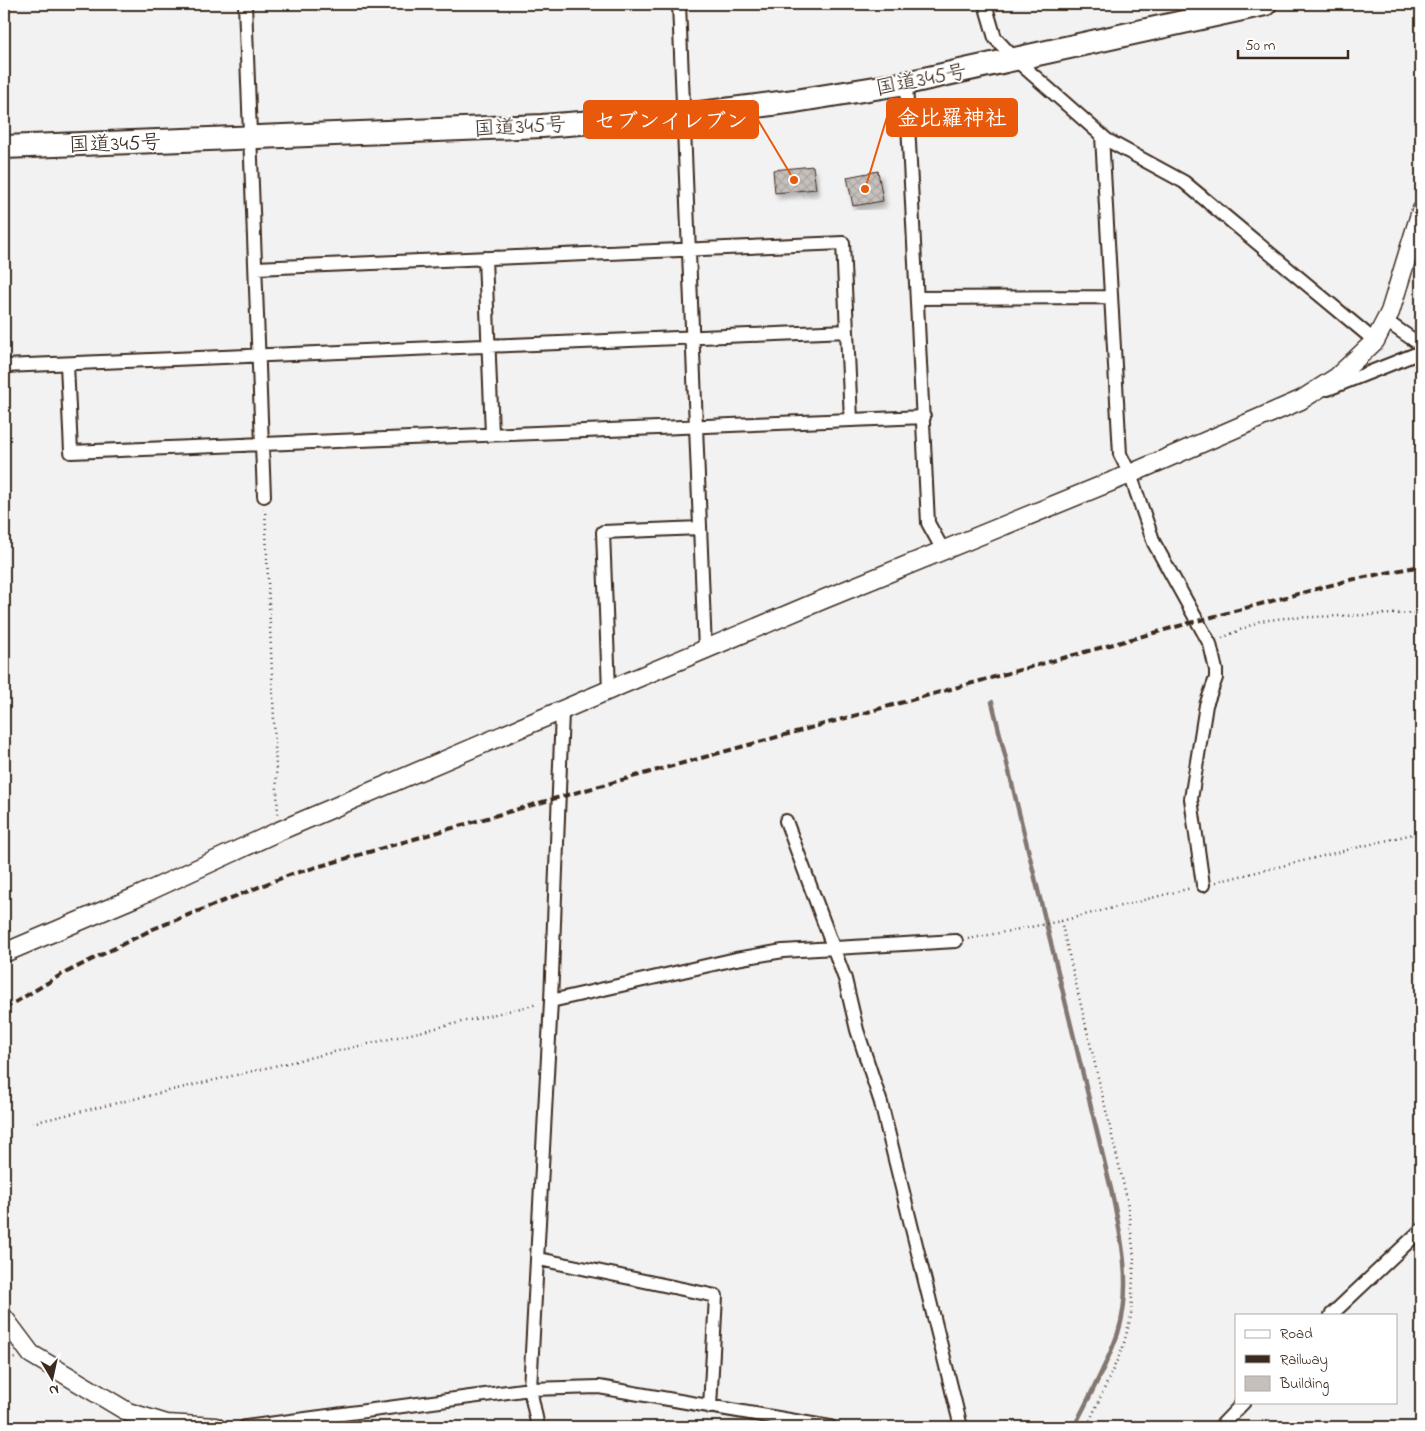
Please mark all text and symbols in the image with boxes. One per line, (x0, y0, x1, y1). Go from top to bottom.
scale bar (1238, 28, 1348, 60)
text: 50 m (1245, 35, 1276, 57)
street label: 国道345号 (873, 57, 970, 104)
callout: 金比羅神社 (887, 99, 1017, 136)
callout: セブンイレブン (584, 101, 758, 138)
text: 金比羅神社 (897, 104, 1007, 136)
text: セブンイレブン (594, 107, 748, 139)
street label: 国道345号 (473, 111, 567, 145)
street label: 国道345号 (68, 128, 162, 162)
legend (1235, 1314, 1398, 1404)
text: Road (1280, 1323, 1313, 1345)
text: Railway (1280, 1349, 1328, 1372)
north arrow (28, 1354, 78, 1404)
text: Building (1279, 1373, 1329, 1396)
text: N (47, 1378, 60, 1400)

